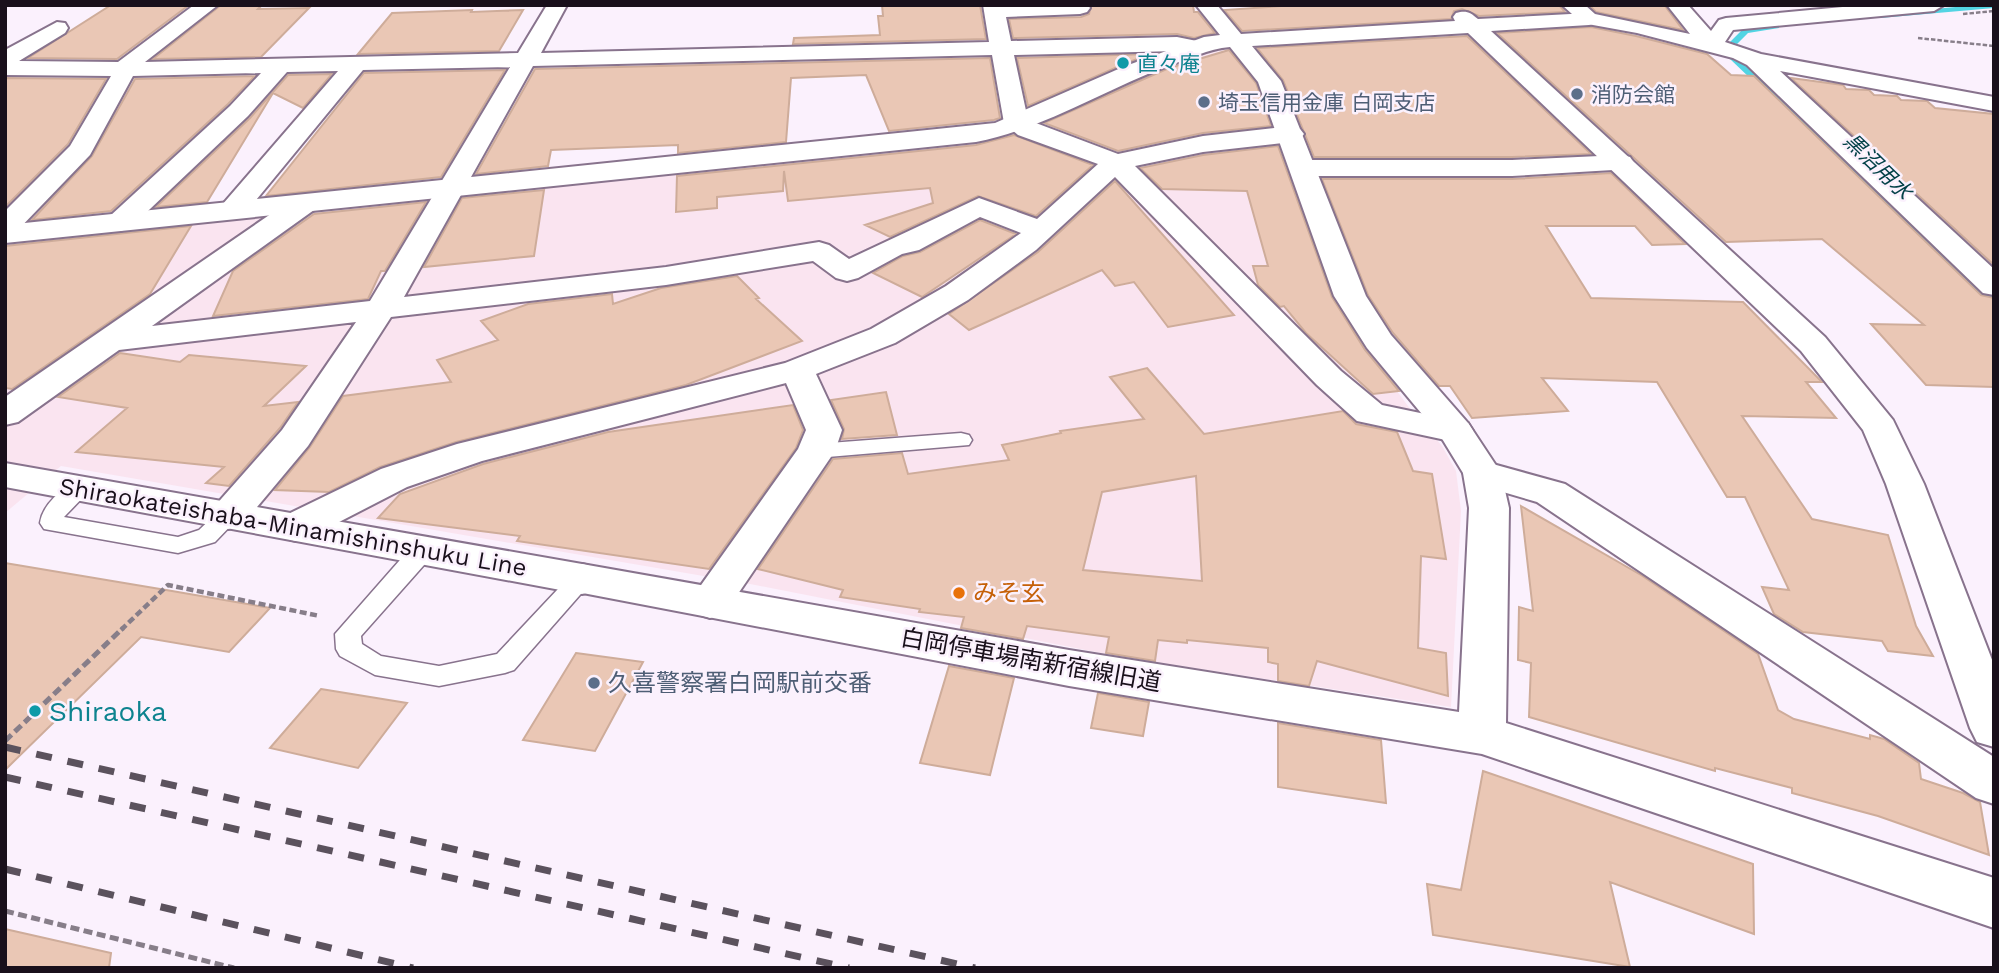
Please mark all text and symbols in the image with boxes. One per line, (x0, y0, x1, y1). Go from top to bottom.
place label: 直々庵 (1137, 51, 1200, 76)
marker: 直々庵 (1115, 55, 1131, 71)
place label: 消防会館 (1591, 82, 1675, 107)
marker: 消防会館 (1569, 86, 1585, 102)
place label: 埼玉信用金庫 白岡支店 (1218, 90, 1435, 115)
marker: 埼玉信用金庫 白岡支店 (1196, 94, 1212, 110)
water label: 黒沼用水 (1839, 128, 1918, 206)
street label: Shiraokateishaba-Minamishinshuku Line (57, 472, 529, 582)
place label: みそ玄 (973, 579, 1045, 607)
marker: みそ玄 (951, 585, 967, 601)
street label: 白岡停車場南新宿線旧道 (899, 623, 1163, 697)
place label: 久喜警察署白岡駅前交番 (608, 669, 872, 697)
marker: 久喜警察署白岡駅前交番 (586, 675, 602, 691)
place label: Shiraoka (49, 695, 167, 728)
marker: Shiraoka (27, 703, 43, 719)

